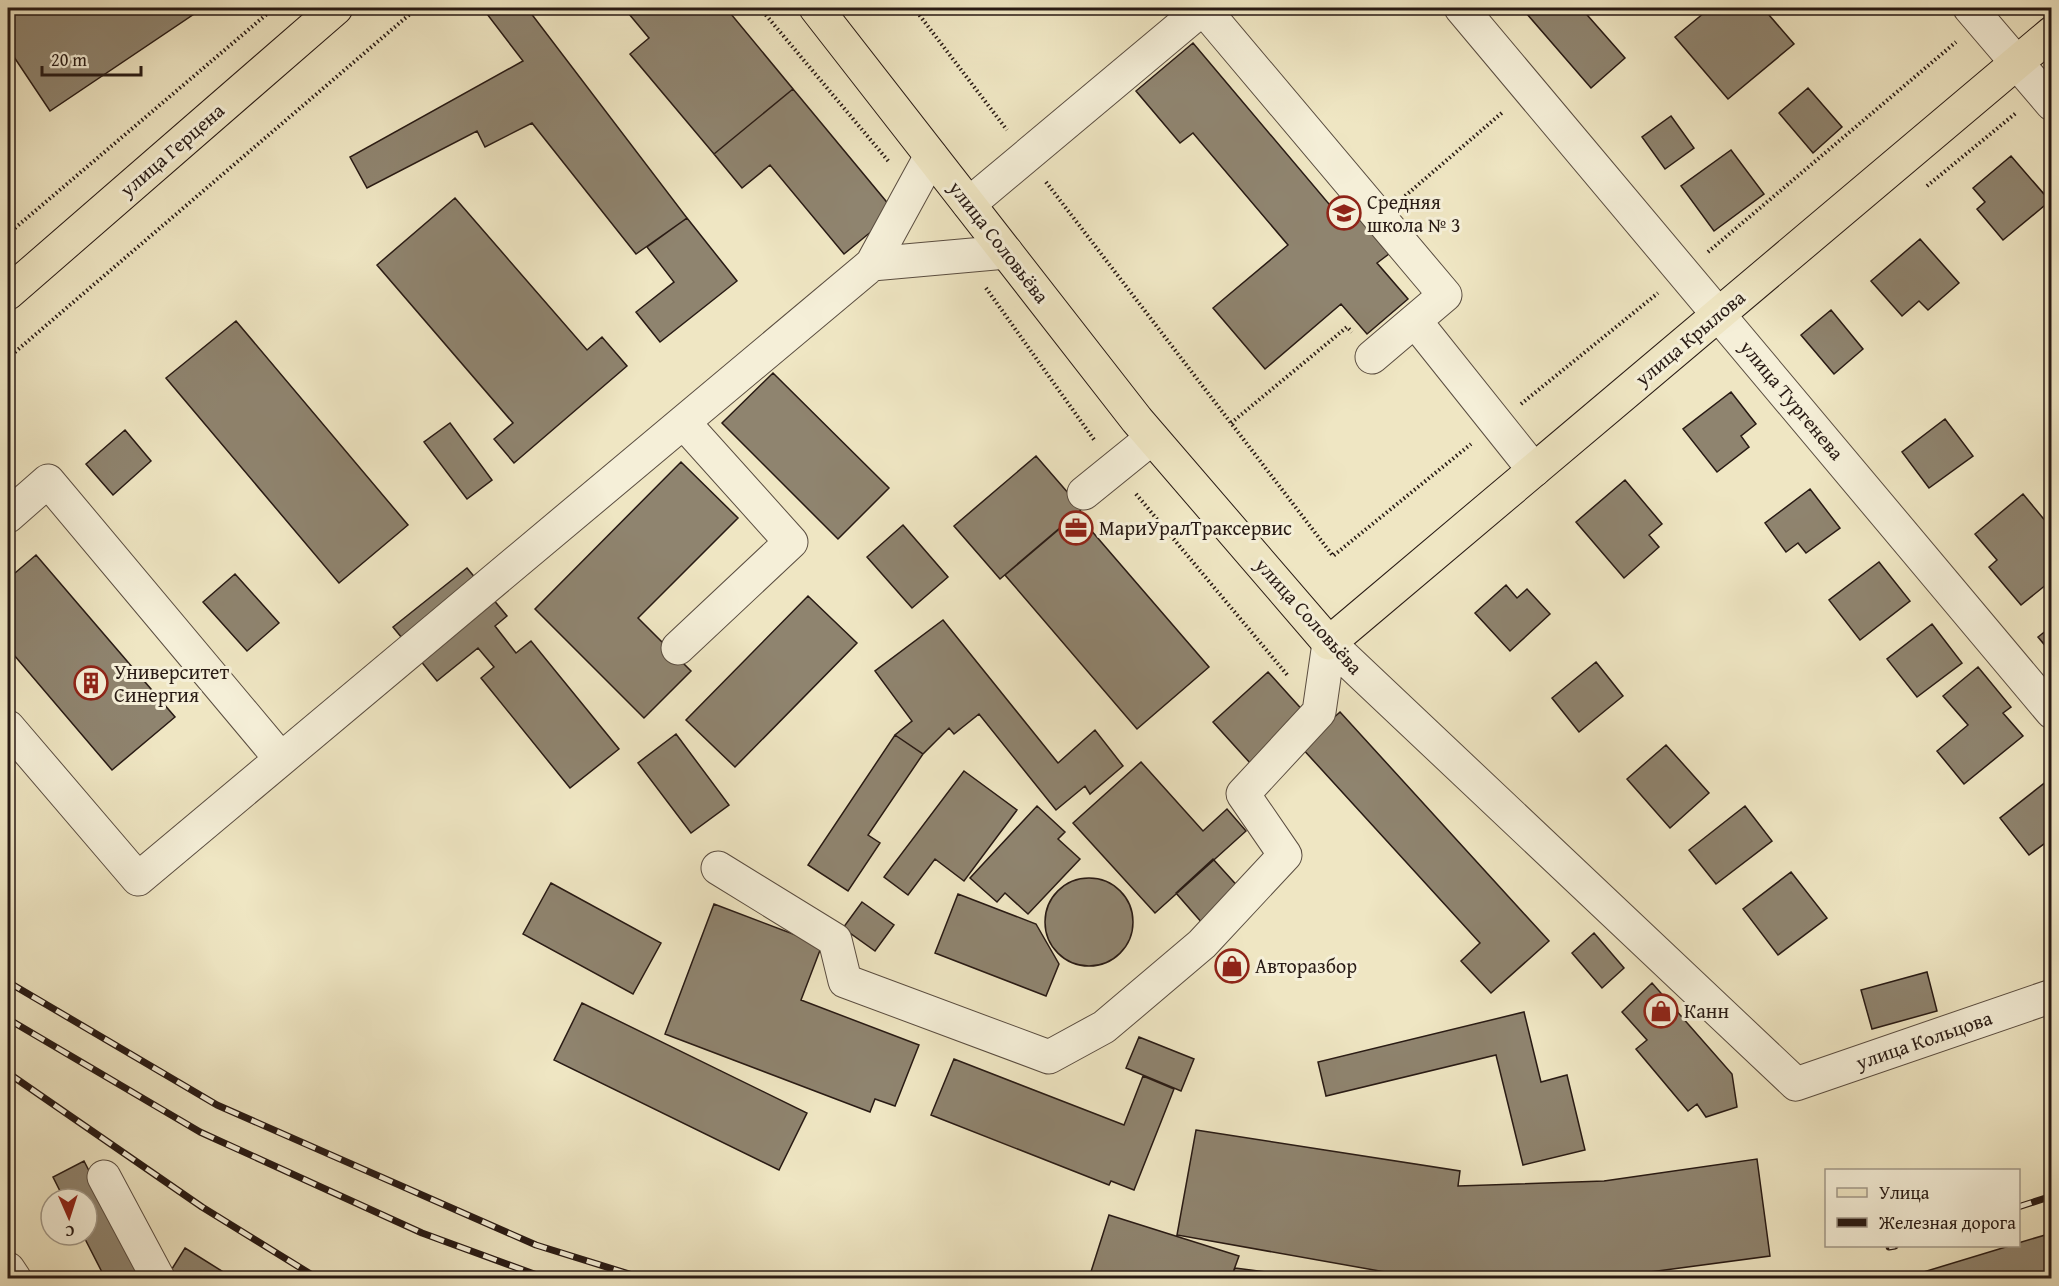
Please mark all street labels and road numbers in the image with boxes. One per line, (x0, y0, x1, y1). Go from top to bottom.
street label: улица Герцена (112, 96, 231, 204)
street label: улица Соловьёва (942, 173, 1057, 310)
street label: улица Крылова (1628, 283, 1751, 393)
street label: улица Тургенева (1733, 333, 1852, 466)
street label: улица Соловьёва (1248, 550, 1370, 681)
street label: улица Кольцова (1851, 1003, 1996, 1077)

